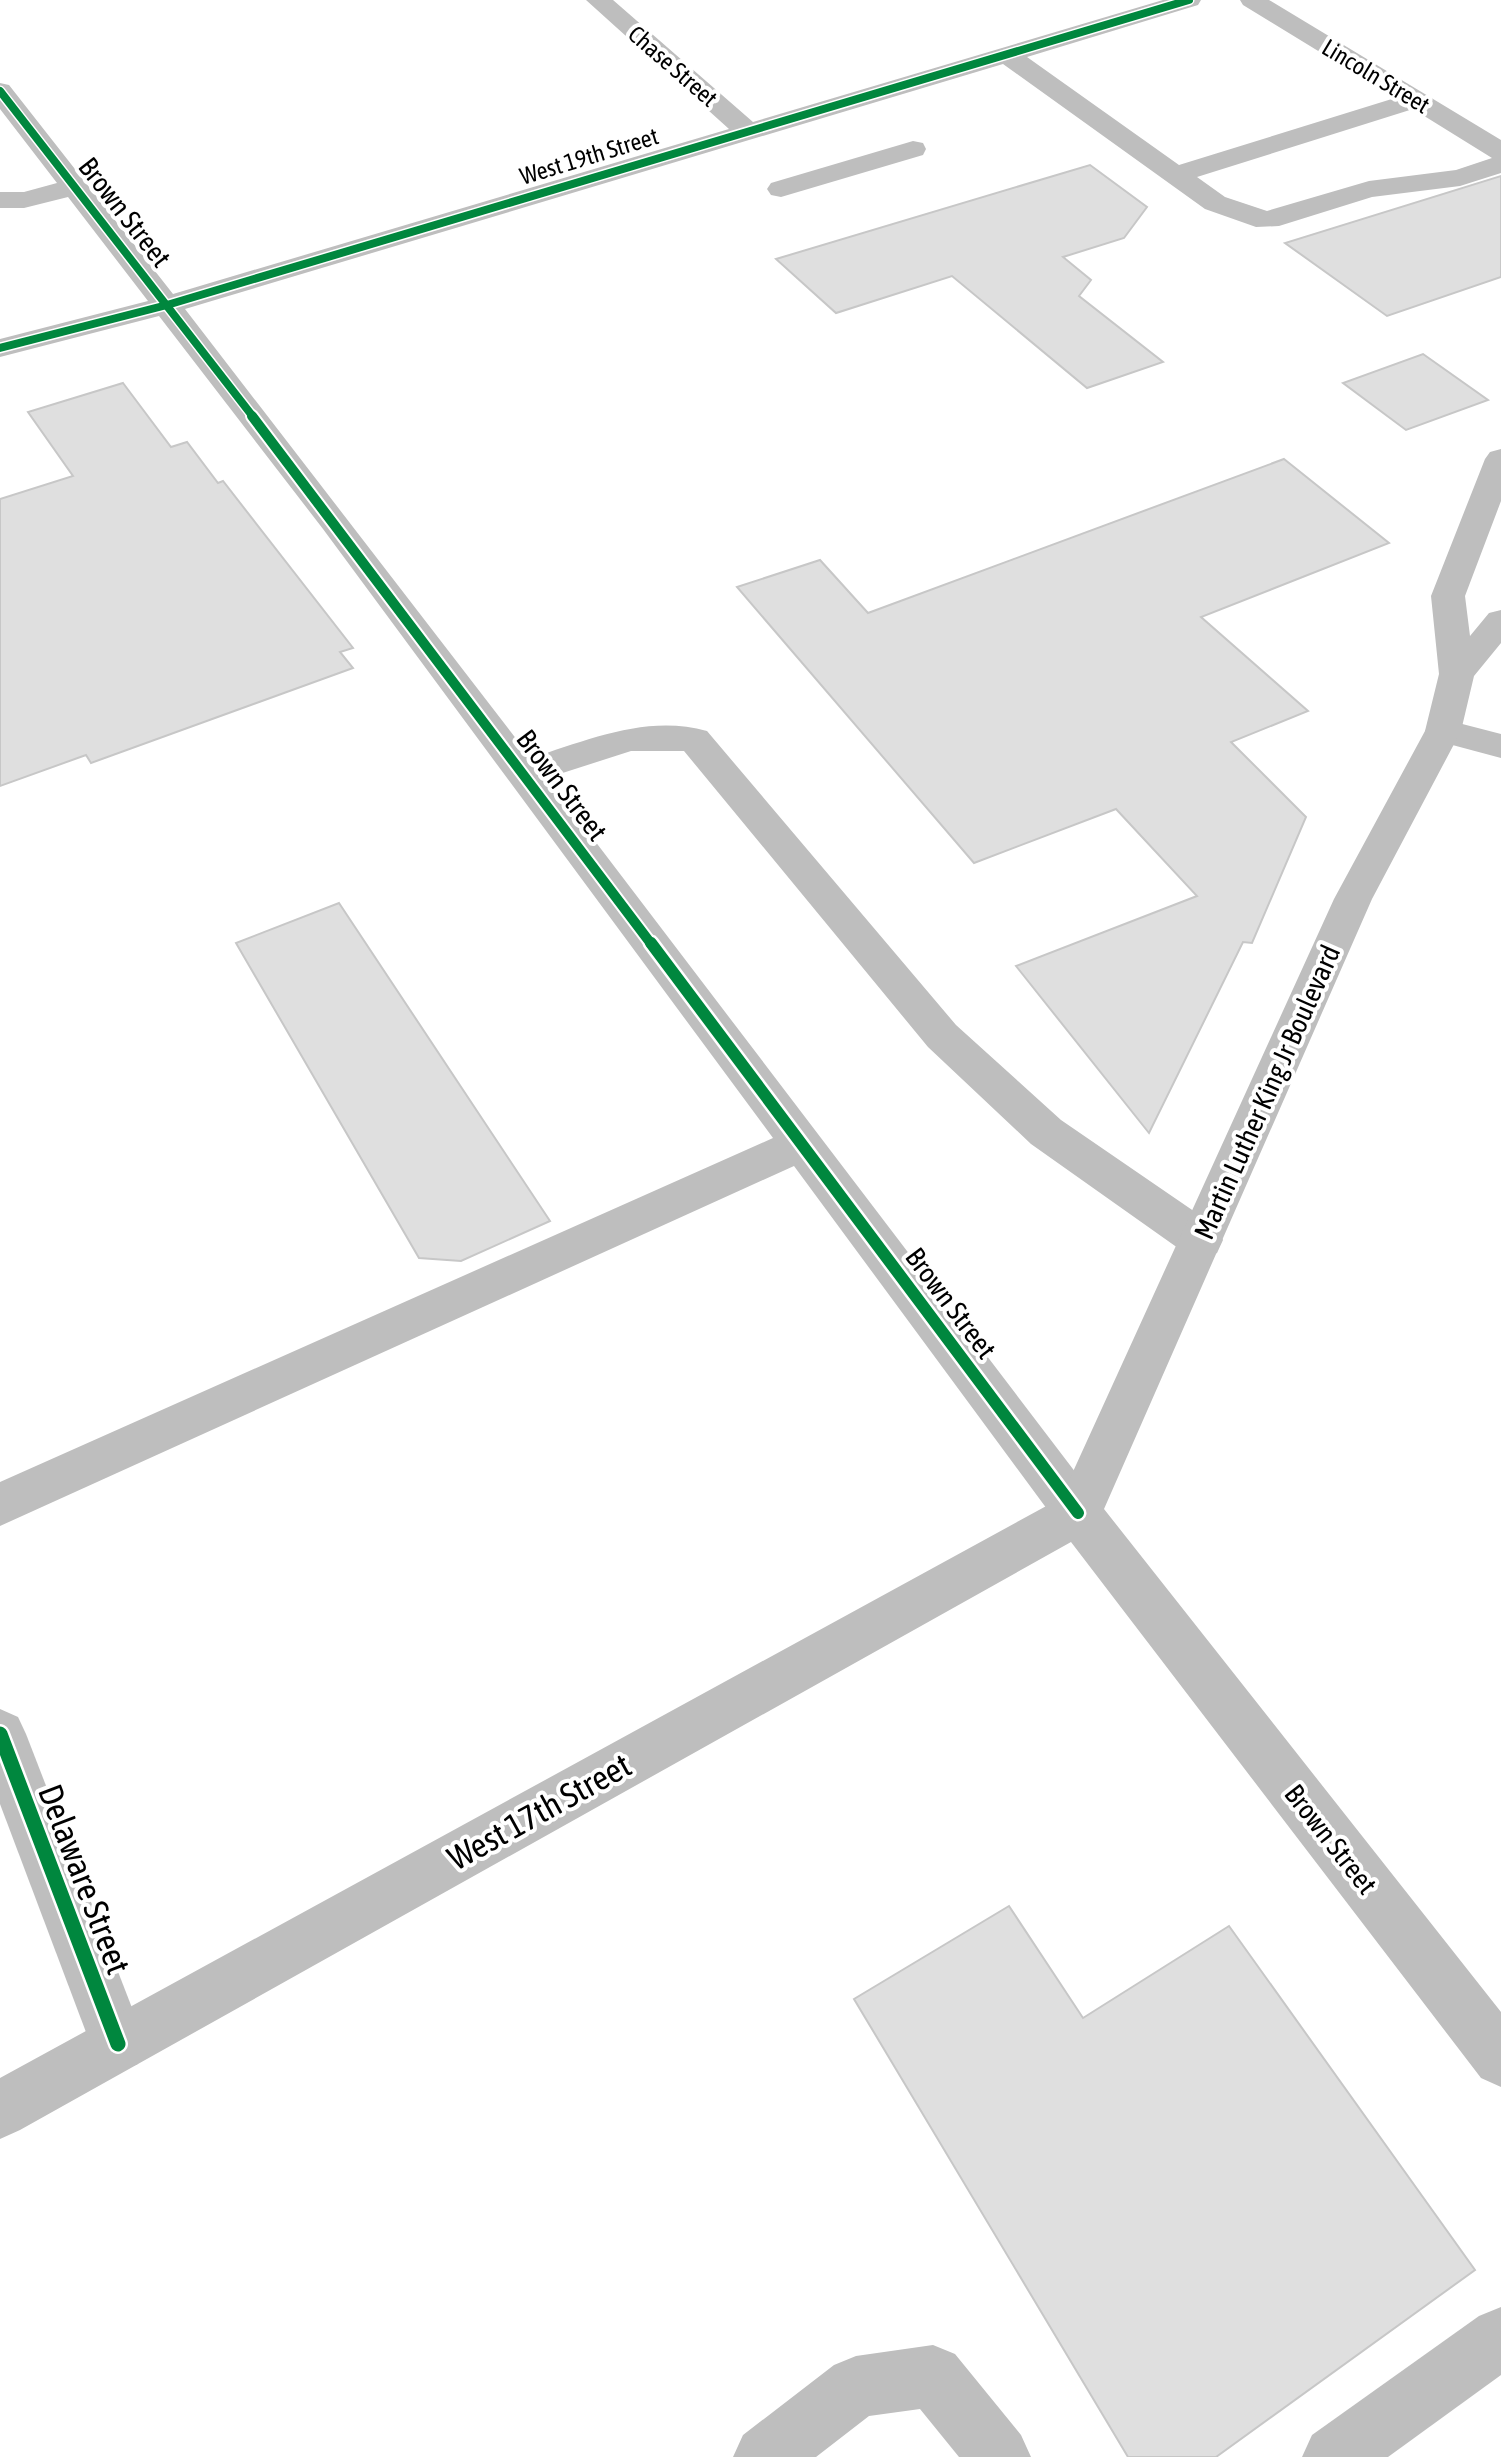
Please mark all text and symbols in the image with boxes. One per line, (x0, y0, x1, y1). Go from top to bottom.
street label: Chase Street (623, 20, 723, 112)
street label: Lincoln Street (1317, 33, 1435, 119)
street label: West 19th Street (517, 122, 662, 190)
street label: Brown Street (72, 151, 178, 273)
street label: Brown Street (510, 723, 614, 847)
street label: Martin Luther King Jr Boulevard (1188, 940, 1346, 1244)
street label: Brown Street (899, 1241, 1003, 1365)
street label: West 17th Street (441, 1745, 637, 1877)
street label: Brown Street (1278, 1778, 1384, 1900)
street label: Delaware Street (31, 1779, 139, 1979)

